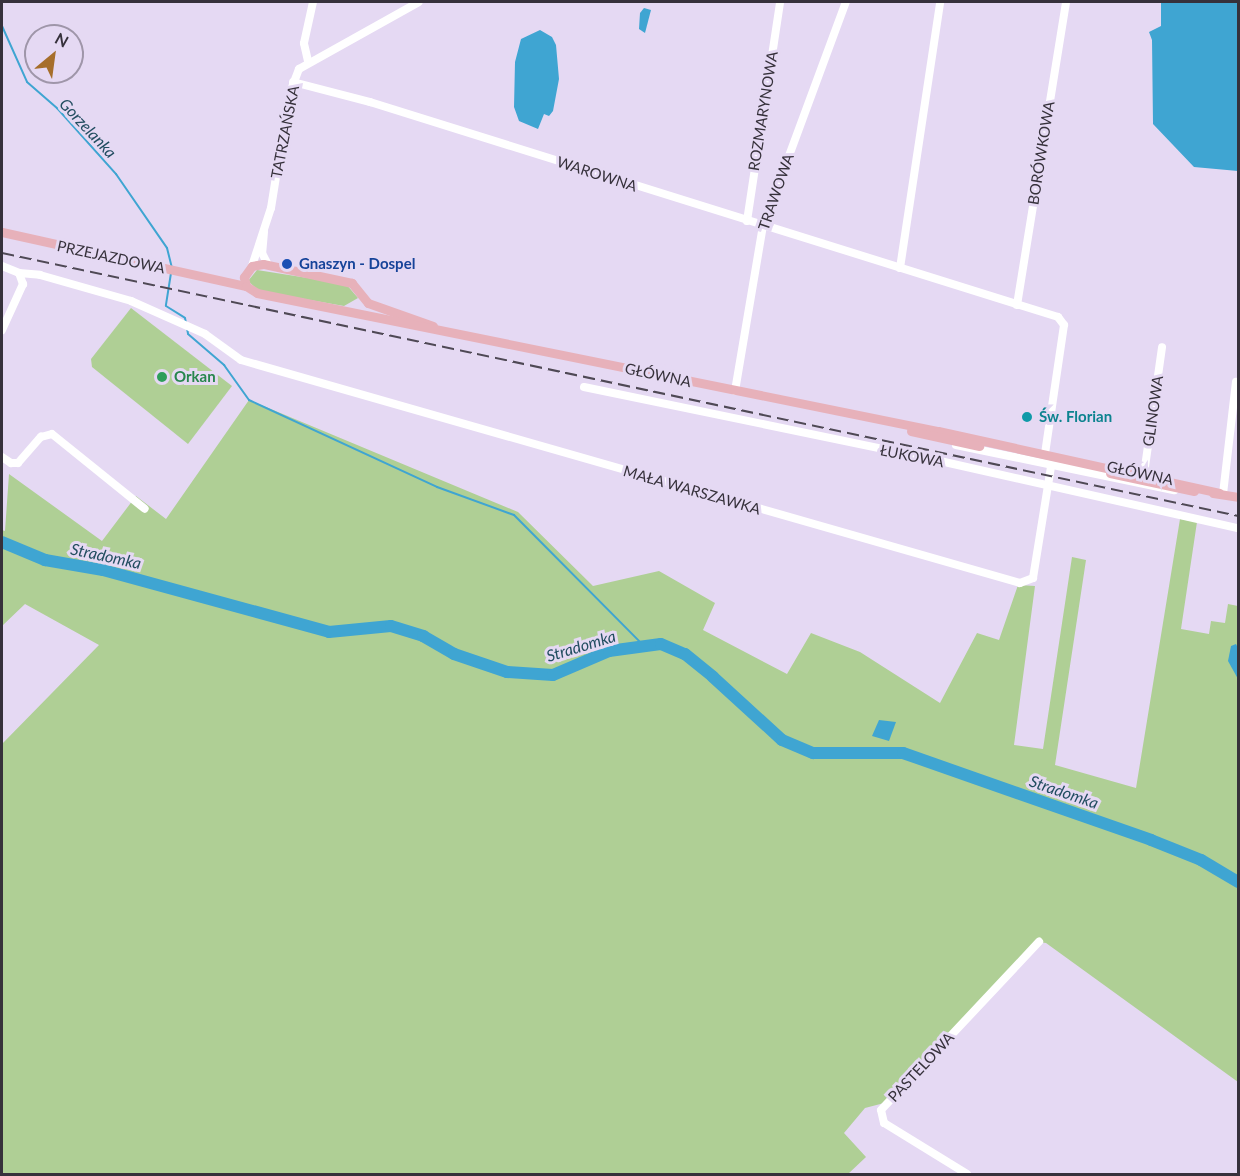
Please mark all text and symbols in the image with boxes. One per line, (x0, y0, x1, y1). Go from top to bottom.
north arrow (24, 24, 84, 84)
text: N (52, 28, 72, 51)
street label: ROZMARYNOWA (745, 50, 781, 172)
street label: TATRZAŃSKA (267, 84, 303, 180)
water label: Gorzelanka (56, 94, 120, 162)
street label: BORÓWKOWA (1024, 100, 1058, 206)
street label: TRAWOWA (754, 151, 798, 233)
street label: WAROWNA (555, 153, 639, 195)
street label: PRZEJAZDOWA (55, 237, 167, 277)
place label: Gnaszyn - Dospel (299, 255, 415, 273)
marker: Gnaszyn - Dospel (280, 257, 294, 271)
street label: GŁÓWNA (623, 359, 693, 391)
place label: Orkan (174, 368, 216, 386)
marker: Orkan (155, 370, 169, 384)
street label: GLINOWA (1139, 374, 1167, 448)
place label: Św. Florian (1039, 408, 1112, 426)
marker: Św. Florian (1020, 410, 1034, 424)
street label: ŁUKOWA (879, 441, 945, 471)
street label: GŁÓWNA (1105, 457, 1175, 489)
street label: MAŁA WARSZAWKA (621, 462, 763, 518)
water label: Stradomka (69, 539, 143, 573)
water label: Stradomka (544, 626, 618, 666)
water label: Stradomka (1027, 771, 1101, 813)
street label: PASTELOWA (884, 1029, 958, 1105)

